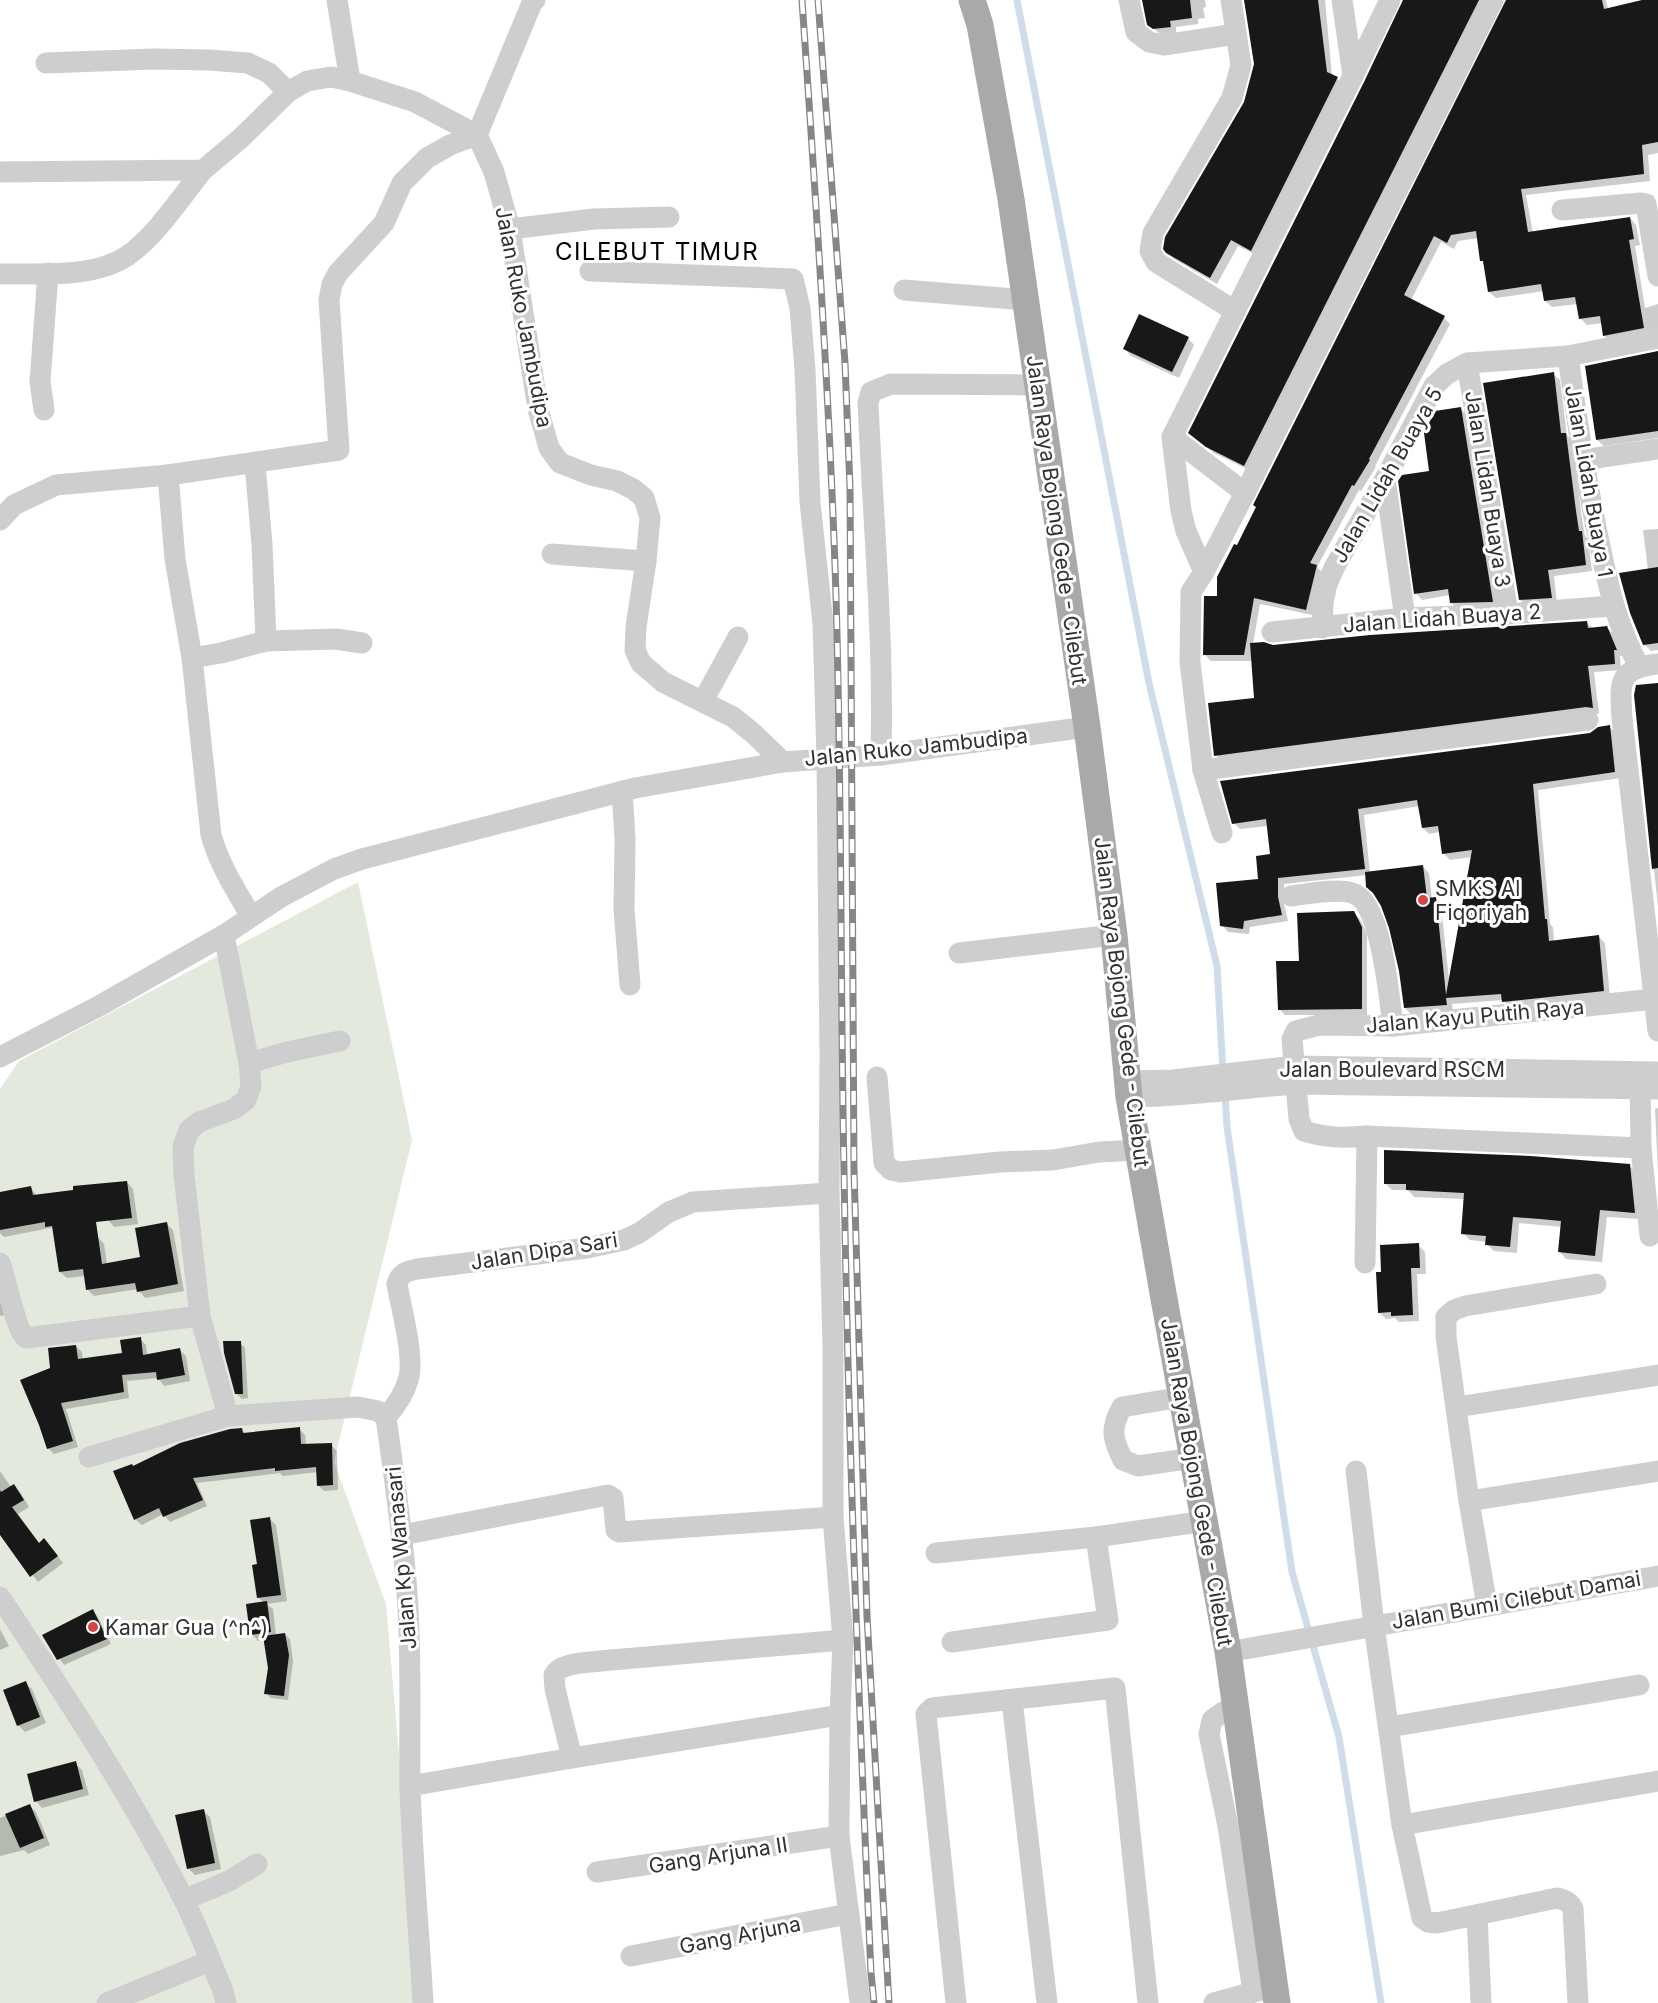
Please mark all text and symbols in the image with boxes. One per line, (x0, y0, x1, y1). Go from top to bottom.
street label: Jalan Ruko Jambudipa (490, 204, 558, 430)
district label: CILEBUT TIMUR (555, 237, 759, 266)
street label: Jalan Raya Bojong Gede - Cilebut (1021, 353, 1093, 687)
street label: Jalan Lidah Buaya 5 (1326, 383, 1448, 567)
street label: Jalan Lidah Buaya 1 (1560, 383, 1618, 579)
street label: Jalan Lidah Buaya 3 (1460, 389, 1516, 589)
street label: Jalan Lidah Buaya 2 (1342, 599, 1542, 637)
street label: Jalan Ruko Jambudipa (803, 723, 1029, 771)
street label: Jalan Raya Bojong Gede - Cilebut (1089, 835, 1155, 1169)
place label: SMKS Al Fiqoriyah (1435, 876, 1527, 925)
marker: SMKS Al Fiqoriyah (1416, 893, 1430, 907)
street label: Jalan Kayu Putih Raya (1365, 994, 1585, 1038)
street label: Jalan Boulevard RSCM (1279, 1057, 1505, 1082)
street label: Jalan Dipa Sari (469, 1227, 619, 1275)
street label: Jalan Raya Bojong Gede - Cilebut (1156, 1316, 1238, 1648)
street label: Jalan Kp Wanasari (381, 1465, 421, 1651)
street label: Jalan Bumi Cilebut Damai (1389, 1566, 1643, 1634)
place label: Kamar Gua (^n^) (105, 1615, 268, 1640)
marker: Kamar Gua (^n^) (86, 1620, 100, 1634)
street label: Gang Arjuna II (647, 1832, 789, 1878)
street label: Gang Arjuna (677, 1911, 803, 1959)

